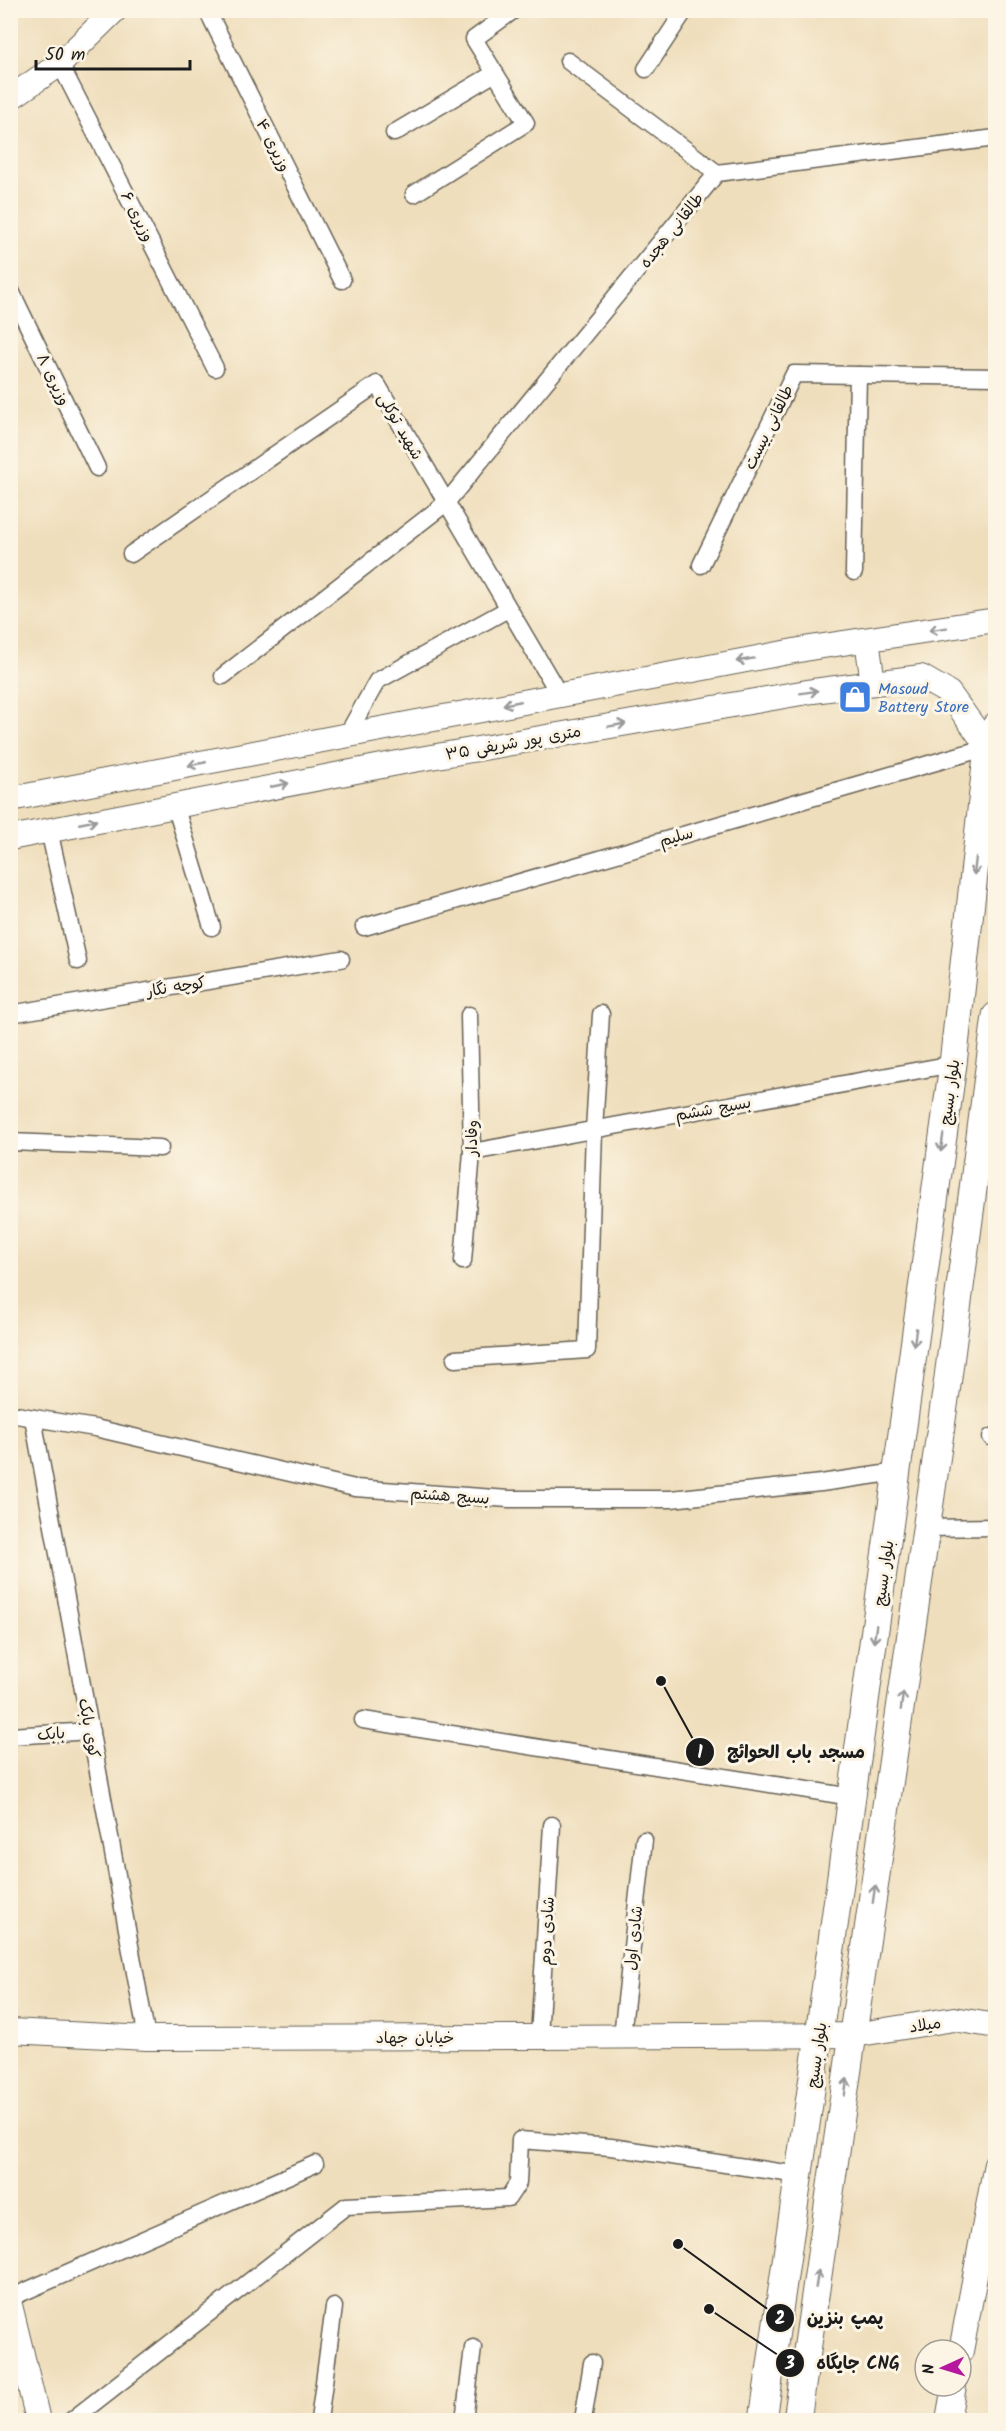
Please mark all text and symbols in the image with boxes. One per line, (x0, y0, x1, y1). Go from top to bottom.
scale bar (36, 33, 190, 71)
text: 50 m (45, 41, 85, 70)
street label: وزیری ۴ (249, 115, 297, 176)
street label: وزیری ۶ (113, 187, 160, 246)
street label: طالقانی هجده (634, 188, 710, 274)
street label: وزیری ۸ (29, 349, 76, 410)
street label: طالقانی بیست (738, 381, 801, 474)
street label: شهید توکلی (370, 389, 429, 465)
one-way arrow (928, 623, 948, 634)
one-way arrow (736, 655, 755, 666)
place label: Masoud Battery Store (878, 677, 969, 720)
shop icon: Masoud Battery Store (837, 679, 873, 715)
one-way arrow (798, 686, 818, 697)
one-way arrow (503, 698, 523, 709)
street label: ۳۵ متری پور شریفی (444, 719, 583, 768)
one-way arrow (606, 719, 626, 730)
one-way arrow (188, 759, 207, 770)
one-way arrow (270, 779, 289, 790)
one-way arrow (78, 816, 98, 827)
street label: سلیم (656, 821, 696, 854)
one-way arrow (969, 856, 980, 876)
street label: کوچه نگار (144, 970, 208, 1005)
street label: بلوار بسیج (934, 1058, 967, 1127)
street label: بسیج ششم (673, 1091, 753, 1128)
street label: وفادار (460, 1120, 485, 1158)
one-way arrow (936, 1133, 947, 1153)
one-way arrow (910, 1326, 921, 1346)
street label: بسیج هشتم (409, 1481, 490, 1512)
street label: بلوار بسیج (868, 1539, 901, 1608)
one-way arrow (869, 1623, 880, 1643)
one-way arrow (896, 1691, 907, 1711)
street label: کوی بابک (71, 1696, 106, 1760)
street label: بابک (36, 1721, 66, 1748)
callout: مسجد باب الحوائج (685, 1734, 877, 1770)
text: 1 (697, 1739, 703, 1768)
text: مسجد باب الحوائج (727, 1739, 865, 1768)
one-way arrow (868, 1884, 879, 1904)
street label: شادی دوم (533, 1896, 562, 1966)
street label: شادی اول (619, 1904, 650, 1972)
street label: میلاد (908, 2011, 943, 2040)
street label: بلوار بسیج (801, 2021, 834, 2090)
street label: خیابان جهاد (376, 2026, 454, 2051)
one-way arrow (840, 2077, 851, 2097)
one-way arrow (811, 2270, 822, 2290)
callout: پمپ بنزین (765, 2300, 896, 2336)
text: 2 (775, 2305, 785, 2334)
text: پمپ بنزین (807, 2305, 884, 2334)
north arrow (913, 2338, 973, 2398)
callout: جایگاه CNG (775, 2345, 912, 2381)
text: 3 (784, 2350, 795, 2379)
text: جایگاه CNG (816, 2350, 900, 2379)
text: N (917, 2363, 942, 2375)

